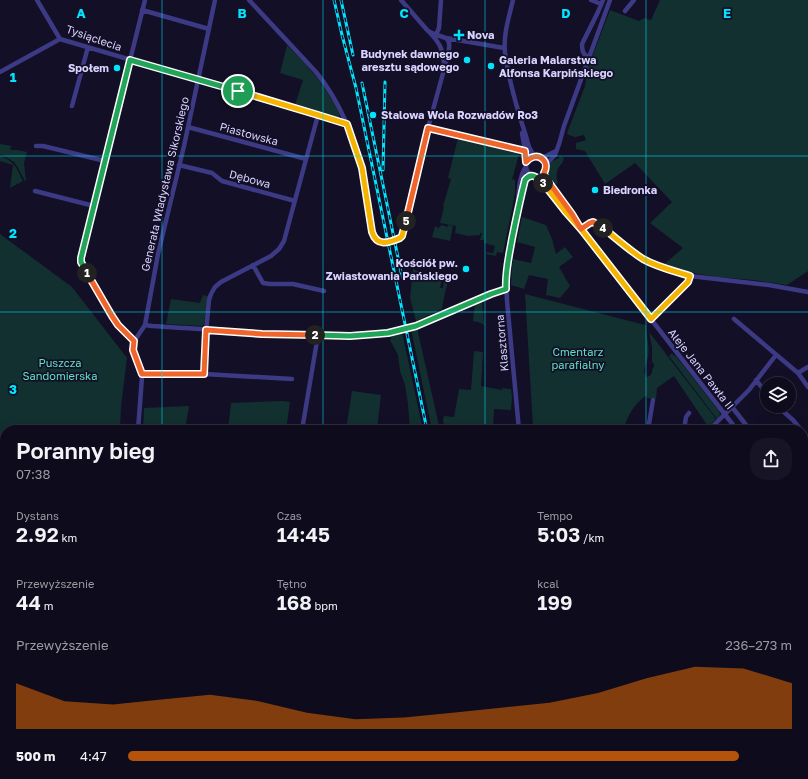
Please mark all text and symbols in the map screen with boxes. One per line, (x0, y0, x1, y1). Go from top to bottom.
text: A (76, 5, 86, 21)
text: B (237, 5, 247, 21)
text: C (399, 5, 409, 21)
text: D (561, 5, 571, 21)
text: E (723, 5, 731, 21)
street label: Tysiąclecia (65, 22, 124, 53)
place label: Nova (467, 28, 494, 41)
marker: Nova (454, 30, 464, 40)
place label: Budynek dawnego aresztu sądowego (360, 47, 459, 73)
place label: Galeria Malarstwa Alfonsa Karpińskiego (499, 53, 613, 79)
marker: Budynek dawnego aresztu sądowego (462, 55, 472, 65)
place label: Społem (68, 61, 109, 74)
marker: Galeria Malarstwa Alfonsa Karpińskiego (486, 61, 496, 71)
marker: Społem (112, 63, 122, 73)
text: 1 (10, 69, 17, 85)
pin (221, 74, 255, 108)
icon: arrive (227, 80, 249, 102)
street label: Generała Władysława Sikorskiego (138, 95, 191, 272)
place label: Stalowa Wola Rozwadów Ro3 (381, 108, 538, 121)
marker: Stalowa Wola Rozwadów Ro3 (368, 110, 378, 120)
street label: Piastowska (218, 119, 280, 148)
street label: Dębowa (228, 167, 272, 190)
pin: 3 (533, 173, 553, 193)
text: 3 (540, 176, 546, 189)
place label: Biedronka (603, 183, 657, 196)
marker: Biedronka (590, 185, 600, 195)
pin: 5 (396, 211, 416, 231)
text: 5 (403, 214, 409, 227)
pin: 4 (593, 218, 613, 238)
text: 4 (600, 221, 606, 234)
text: 2 (9, 225, 17, 241)
place label: Kościół pw. Zwiastowania Pańskiego (326, 256, 458, 282)
pin: 1 (77, 263, 97, 283)
marker: Kościół pw. Zwiastowania Pańskiego (461, 264, 471, 274)
text: 1 (84, 266, 90, 279)
street label: Klasztorna (493, 314, 510, 372)
pin: 2 (305, 325, 325, 345)
street label: Aleje Jana Pawła II (666, 326, 737, 412)
text: 2 (312, 328, 318, 341)
park label: Cmentarz parafialny (552, 345, 604, 371)
park label: Puszcza Sandomierska (23, 356, 97, 382)
map controls (760, 377, 796, 413)
button: layers (760, 377, 796, 413)
text: 3 (9, 381, 17, 397)
text: Poranny bieg (16, 437, 155, 464)
button: share (750, 438, 792, 480)
text: 07:38 (16, 466, 50, 482)
text: Dystans (16, 509, 59, 522)
text: Czas (277, 509, 302, 522)
text: Tempo (537, 509, 573, 522)
text: 2.92 (16, 522, 59, 546)
text: 14:45 (277, 522, 330, 546)
text: 5:03 (537, 522, 580, 546)
text: km (59, 531, 77, 544)
text: /km (580, 531, 604, 544)
text: Przewyższenie (16, 577, 94, 590)
text: Tętno (277, 577, 307, 590)
text: kcal (537, 577, 559, 590)
text: 44 (16, 590, 41, 614)
text: 168 (277, 590, 312, 614)
text: 199 (537, 590, 572, 614)
text: m (41, 599, 54, 612)
text: bpm (312, 599, 338, 612)
text: Przewyższenie (16, 637, 109, 653)
text: 236–273 m (725, 637, 792, 653)
text: 500 m (16, 748, 55, 764)
text: 4:47 (80, 748, 107, 764)

